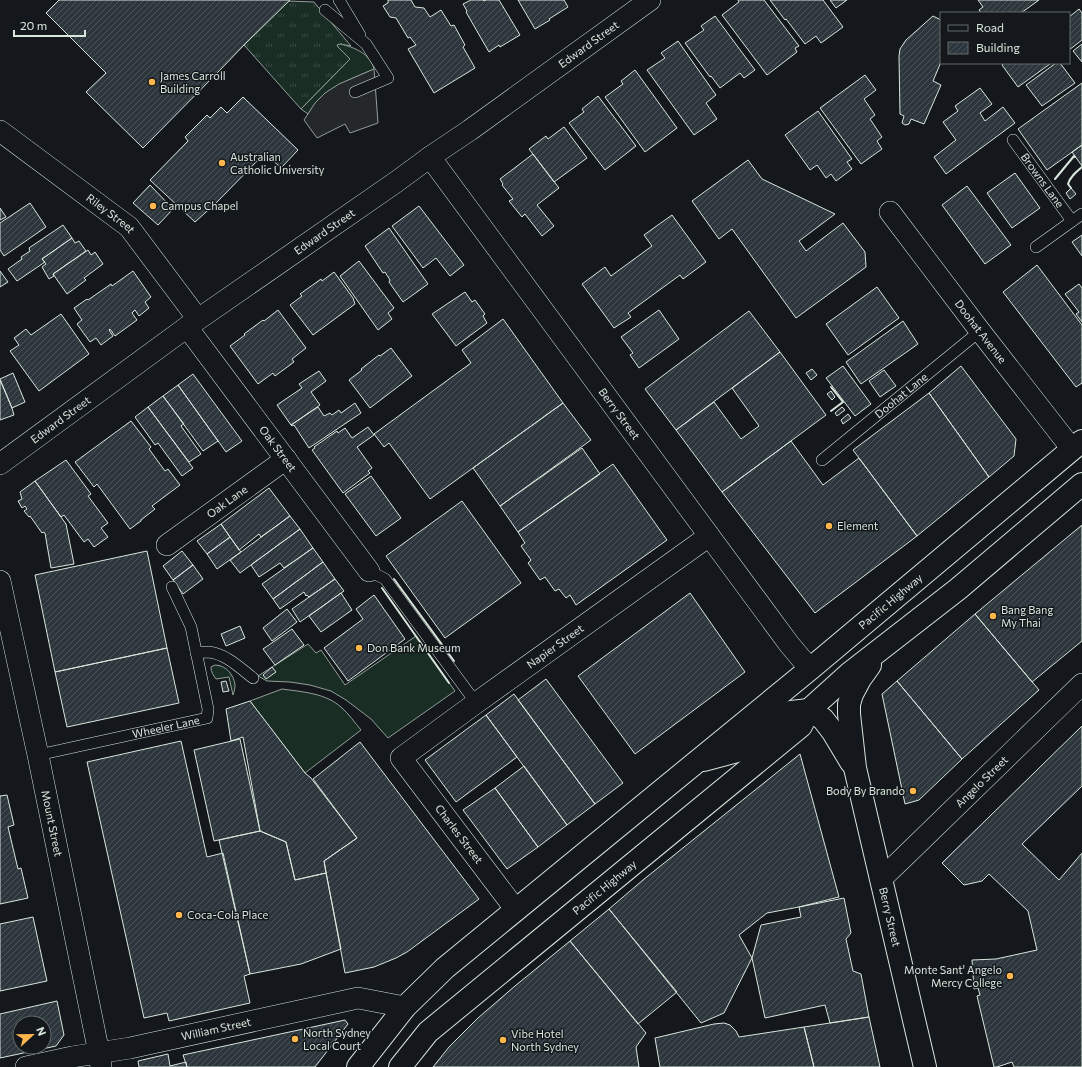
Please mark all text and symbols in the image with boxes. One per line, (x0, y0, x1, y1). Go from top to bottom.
scale bar (14, 12, 85, 38)
legend (940, 12, 1070, 64)
text: 20 m (20, 18, 47, 32)
street label: Edward Street (556, 18, 621, 70)
text: Road (976, 20, 1004, 34)
text: Building (976, 40, 1020, 54)
place label: James Carroll Building (160, 69, 226, 95)
marker: James Carroll Building (147, 77, 157, 87)
place label: Australian Catholic University (230, 150, 325, 176)
street label: Browns Lane (1019, 150, 1067, 210)
marker: Australian Catholic University (217, 158, 227, 168)
street label: Riley Street (84, 191, 138, 236)
place label: Campus Chapel (161, 199, 238, 212)
marker: Campus Chapel (148, 201, 158, 211)
street label: Edward Street (291, 205, 357, 257)
street label: Doohat Avenue (953, 297, 1010, 366)
street label: Doohat Lane (872, 370, 930, 420)
street label: Berry Street (596, 385, 643, 442)
street label: Edward Street (28, 393, 93, 446)
street label: Oak Street (257, 423, 300, 474)
street label: Oak Lane (204, 482, 250, 520)
place label: Element (837, 519, 879, 532)
marker: Element (824, 521, 834, 531)
street label: Pacific Highway (856, 571, 925, 631)
place label: Bang Bang My Thai (1001, 603, 1053, 629)
marker: Bang Bang My Thai (988, 611, 998, 621)
street label: Napier Street (524, 621, 586, 671)
place label: Don Bank Museum (367, 641, 461, 654)
marker: Don Bank Museum (354, 643, 364, 653)
street label: Wheeler Lane (131, 713, 201, 740)
street label: Angelo Street (952, 752, 1011, 810)
place label: Body By Brando (826, 784, 905, 797)
marker: Body By Brando (908, 786, 918, 796)
street label: Mount Street (39, 789, 66, 858)
street label: Charles Street (433, 802, 486, 866)
street label: Pacific Highway (569, 857, 639, 917)
street label: Berry Street (877, 886, 904, 948)
place label: Coca-Cola Place (187, 908, 269, 921)
marker: Coca-Cola Place (174, 910, 184, 920)
place label: Monte Sant' Angelo Mercy College (904, 963, 1002, 989)
marker: Monte Sant' Angelo Mercy College (1005, 971, 1015, 981)
north arrow (12, 1015, 52, 1055)
street label: William Street (180, 1015, 253, 1043)
text: N (34, 1025, 49, 1037)
place label: North Sydney Local Court (303, 1026, 371, 1052)
place label: Vibe Hotel North Sydney (511, 1027, 579, 1053)
marker: North Sydney Local Court (290, 1034, 300, 1044)
marker: Vibe Hotel North Sydney (498, 1035, 508, 1045)

